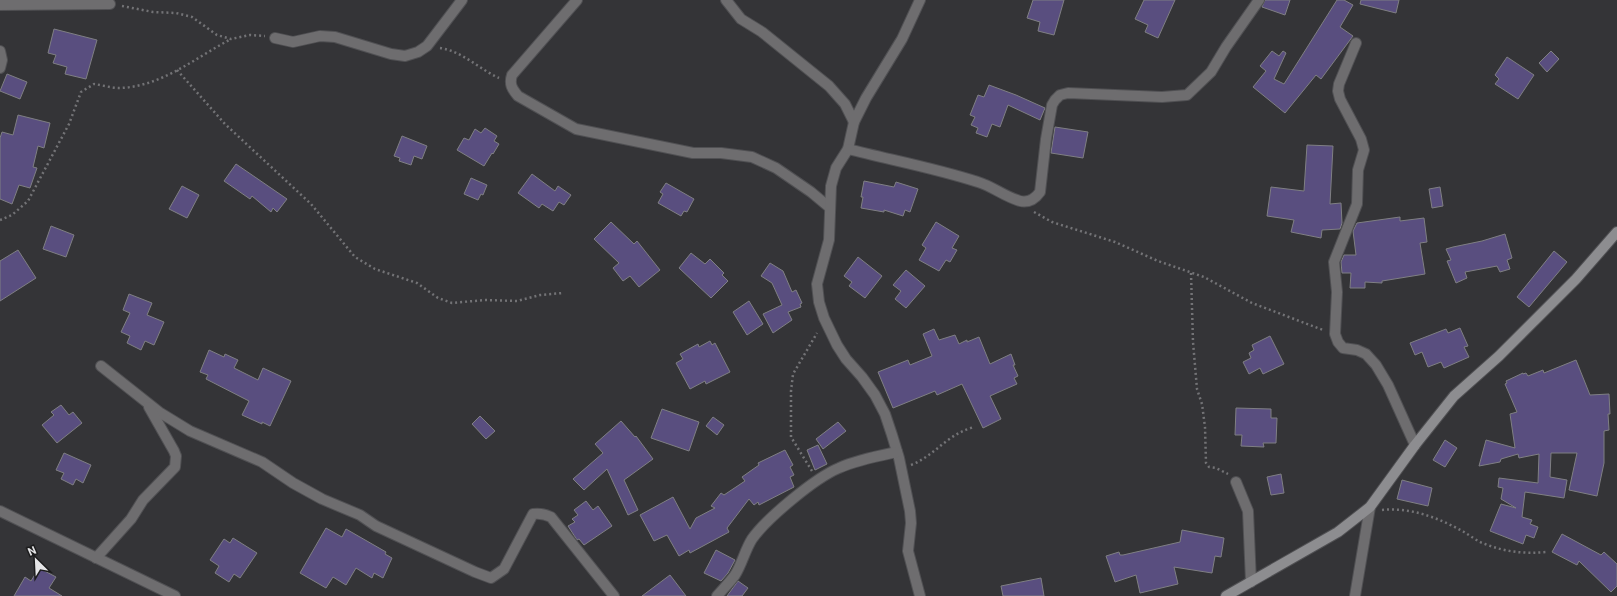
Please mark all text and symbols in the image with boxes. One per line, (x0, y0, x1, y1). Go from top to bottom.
north arrow (16, 540, 56, 580)
text: N (26, 544, 39, 559)

